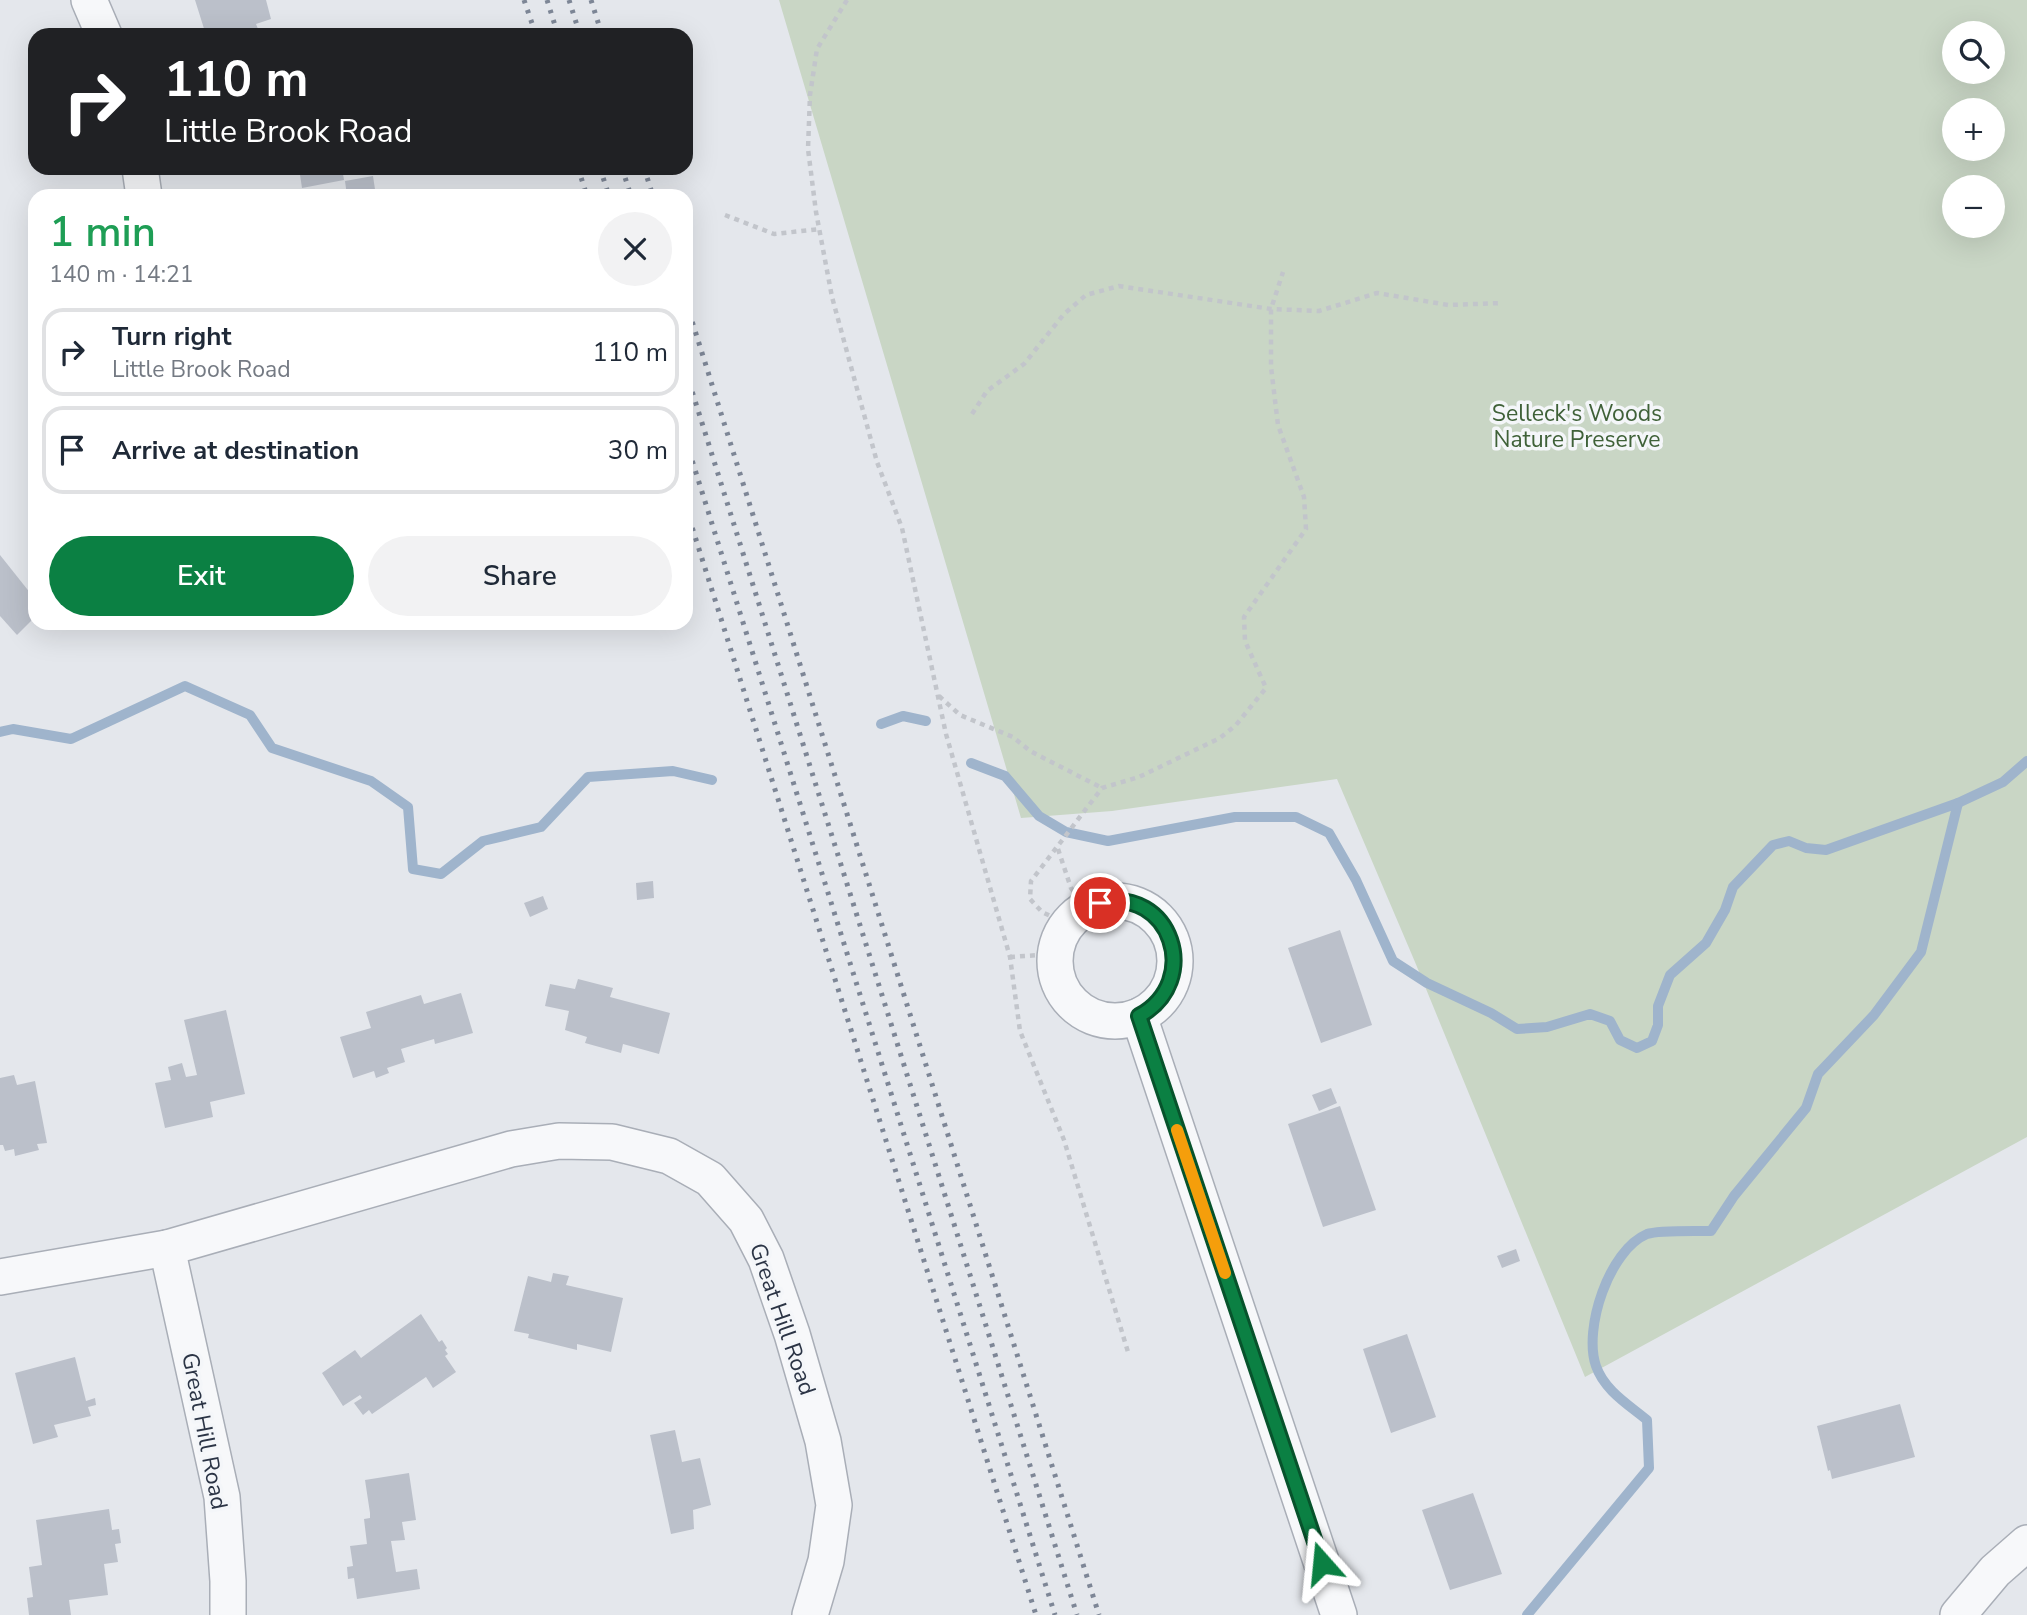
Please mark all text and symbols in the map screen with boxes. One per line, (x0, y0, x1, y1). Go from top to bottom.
map controls (1942, 21, 2005, 238)
button: search (1942, 21, 2005, 84)
text: 110 m (164, 46, 308, 113)
icon: right (49, 56, 140, 147)
button: + (1942, 98, 2005, 161)
text: Little Brook Road (164, 110, 412, 153)
button: − (1942, 175, 2005, 238)
text: 1 min (49, 204, 156, 261)
button: close (598, 212, 672, 286)
text: 140 m · 14:21 (49, 259, 194, 290)
text: Turn right (112, 319, 231, 354)
icon: right (53, 333, 91, 371)
text: 110 m (592, 335, 668, 370)
text: Little Brook Road (112, 354, 291, 385)
park label: Selleck's Woods Nature Preserve (1492, 398, 1662, 455)
icon: arrive (53, 431, 91, 469)
text: Arrive at destination (112, 433, 359, 468)
text: 30 m (608, 433, 668, 468)
button: Exit (49, 536, 354, 616)
button: Share (368, 536, 672, 616)
pin (1070, 873, 1130, 933)
icon: arrive (1081, 884, 1119, 922)
street label: Great Hill Road (742, 1239, 823, 1399)
street label: Great Hill Road (174, 1350, 235, 1512)
position arrow (1285, 1526, 1359, 1600)

